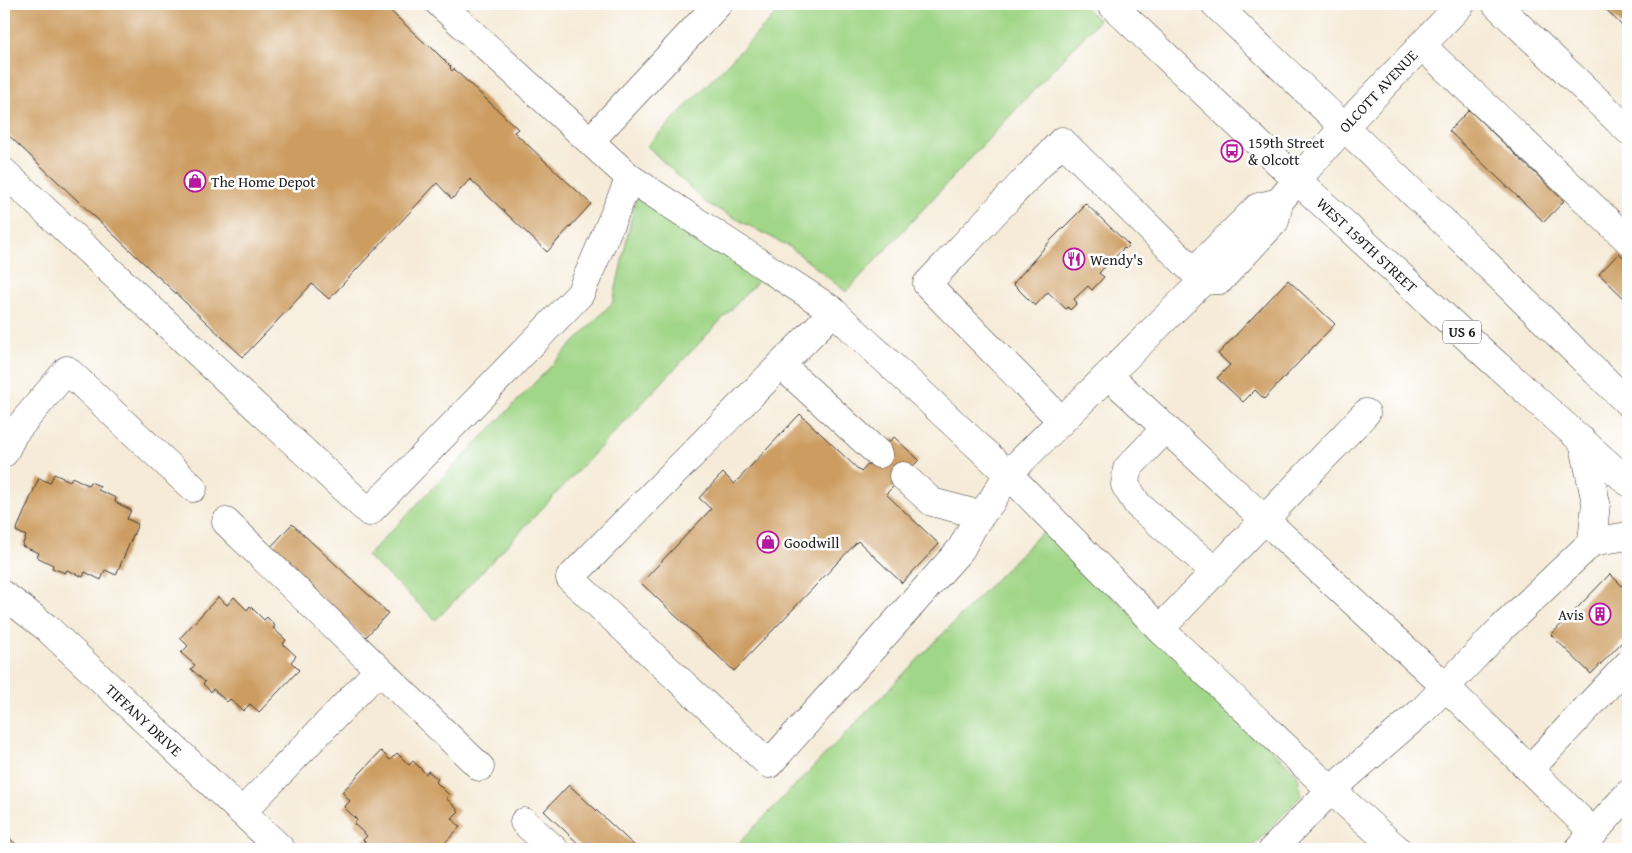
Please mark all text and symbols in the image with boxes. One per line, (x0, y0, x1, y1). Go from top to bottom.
street label: OLCOTT AVENUE (1334, 45, 1422, 137)
place label: 159th Street & Olcott (1248, 132, 1325, 170)
bus stop icon: 159th Street & Olcott (1220, 139, 1244, 163)
shop icon: The Home Depot (183, 169, 207, 193)
place label: The Home Depot (211, 171, 316, 192)
street label: WEST 159TH STREET (1312, 193, 1422, 298)
restaurant icon: Wendy's (1062, 247, 1086, 271)
place label: Wendy's (1090, 249, 1143, 270)
road number: US 6 (1443, 321, 1481, 344)
shop icon: Goodwill (756, 530, 780, 554)
place label: Goodwill (784, 532, 839, 553)
building icon: Avis (1588, 602, 1612, 626)
place label: Avis (1558, 604, 1584, 625)
street label: TIFFANY DRIVE (101, 679, 187, 761)

